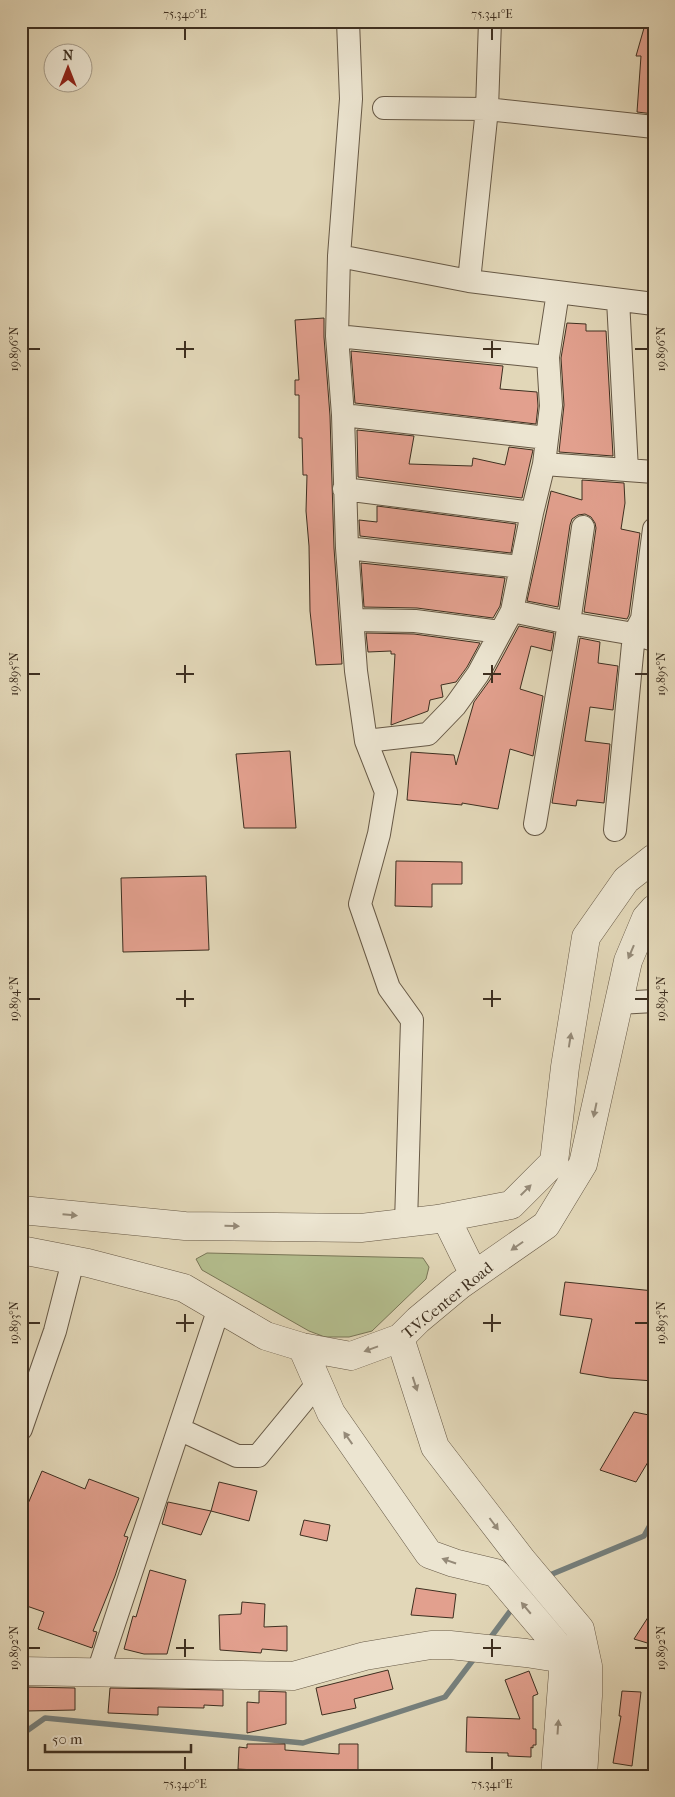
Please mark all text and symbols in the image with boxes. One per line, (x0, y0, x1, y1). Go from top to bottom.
text: 75.340°E (163, 7, 207, 21)
text: 75.341°E (471, 7, 513, 21)
north arrow (42, 42, 92, 92)
text: N (63, 47, 74, 64)
text: 19.896°N (7, 326, 21, 372)
text: 19.896°N (654, 326, 668, 372)
text: 19.895°N (7, 652, 21, 696)
text: 19.895°N (654, 652, 668, 696)
one-way arrow (627, 945, 635, 959)
text: 19.894°N (7, 976, 21, 1022)
text: 19.894°N (654, 976, 668, 1022)
one-way arrow (566, 1032, 574, 1048)
one-way arrow (591, 1103, 599, 1118)
one-way arrow (520, 1184, 532, 1196)
one-way arrow (62, 1211, 78, 1219)
one-way arrow (224, 1223, 240, 1231)
one-way arrow (510, 1241, 523, 1251)
street label: T.V.Center Road (398, 1258, 497, 1343)
text: 19.893°N (7, 1301, 21, 1345)
text: 19.893°N (654, 1301, 668, 1345)
one-way arrow (363, 1345, 378, 1353)
one-way arrow (412, 1377, 420, 1392)
one-way arrow (343, 1431, 353, 1445)
one-way arrow (489, 1517, 499, 1531)
one-way arrow (441, 1557, 456, 1565)
one-way arrow (521, 1602, 532, 1615)
text: 19.892°N (7, 1626, 21, 1670)
text: 19.892°N (654, 1626, 668, 1670)
one-way arrow (555, 1719, 563, 1735)
scale bar (45, 1722, 191, 1754)
text: 50 m (52, 1730, 83, 1748)
text: 75.340°E (163, 1777, 207, 1791)
text: 75.341°E (471, 1777, 513, 1791)

